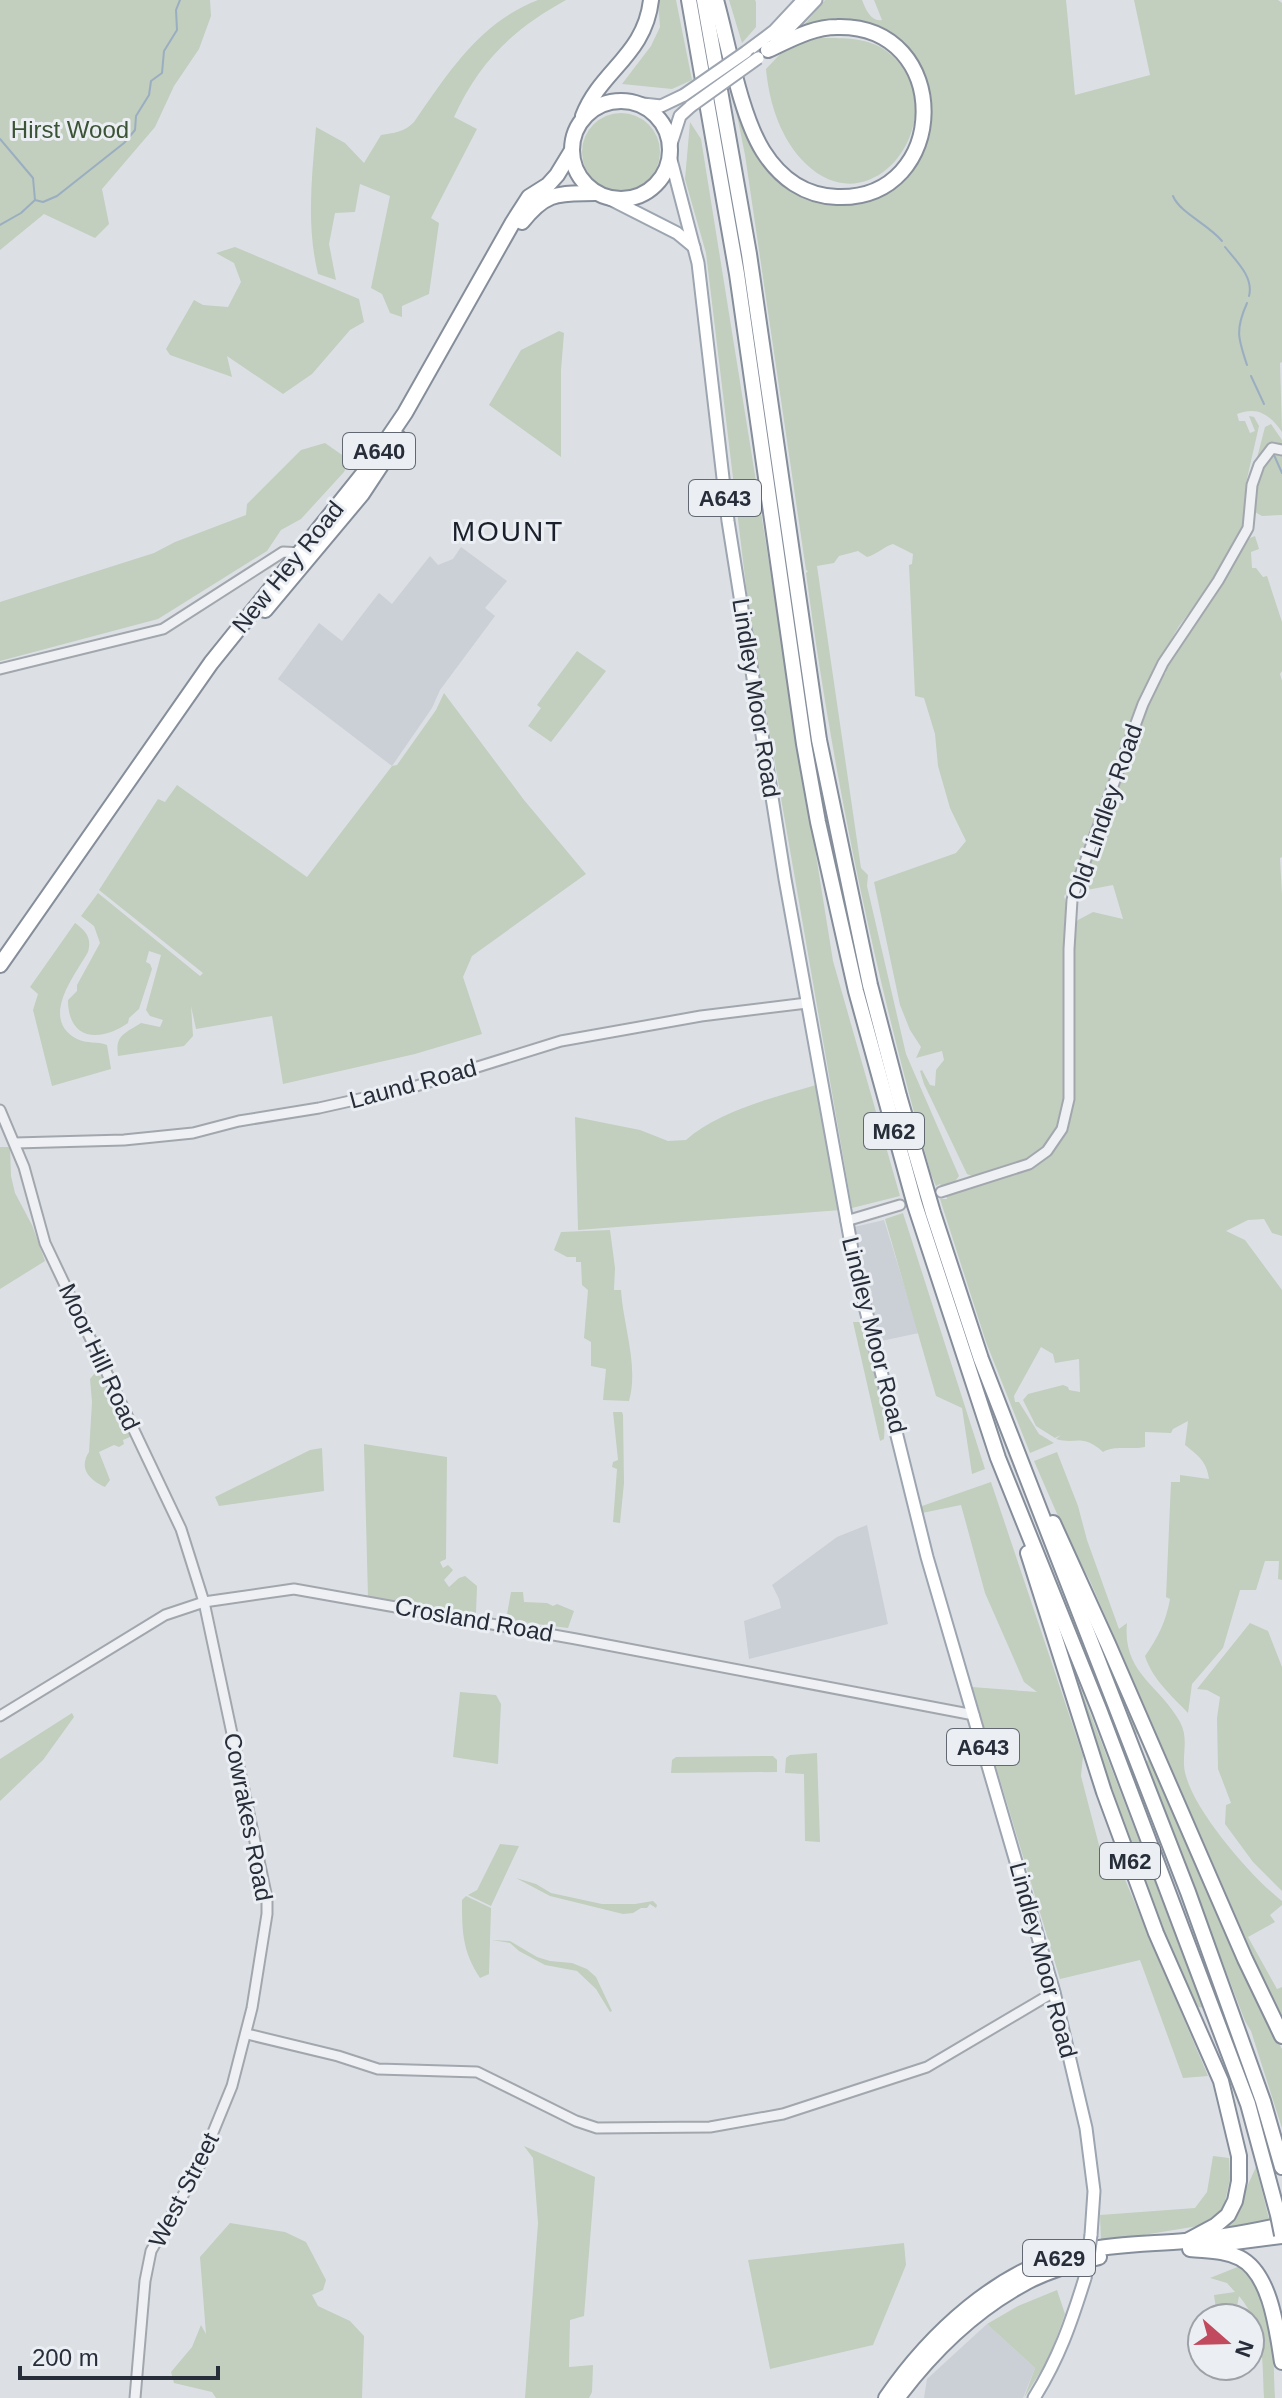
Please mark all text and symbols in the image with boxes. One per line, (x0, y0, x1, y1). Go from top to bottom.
park label: Hirst Wood (11, 116, 129, 143)
road number: A640 (343, 433, 415, 469)
road number: A643 (689, 480, 761, 516)
street label: New Hey Road (226, 495, 349, 638)
district label: MOUNT (452, 516, 564, 547)
street label: Lindley Moor Road (727, 596, 786, 800)
street label: Old Lindley Road (1062, 720, 1147, 903)
street label: Laund Road (346, 1054, 480, 1113)
road number: M62 (864, 1113, 924, 1149)
street label: Lindley Moor Road (837, 1234, 912, 1436)
street label: Moor Hill Road (54, 1279, 145, 1434)
street label: Crosland Road (393, 1592, 555, 1647)
road number: A643 (947, 1729, 1019, 1765)
street label: Cowrakes Road (219, 1731, 278, 1903)
road number: M62 (1100, 1843, 1160, 1879)
street label: Lindley Moor Road (1004, 1859, 1083, 2061)
street label: West Street (143, 2128, 224, 2252)
road number: A629 (1023, 2240, 1095, 2276)
north arrow (1186, 2302, 1266, 2382)
scale bar (20, 2330, 218, 2380)
text: N (1230, 2337, 1259, 2360)
text: 200 m (32, 2344, 99, 2371)

